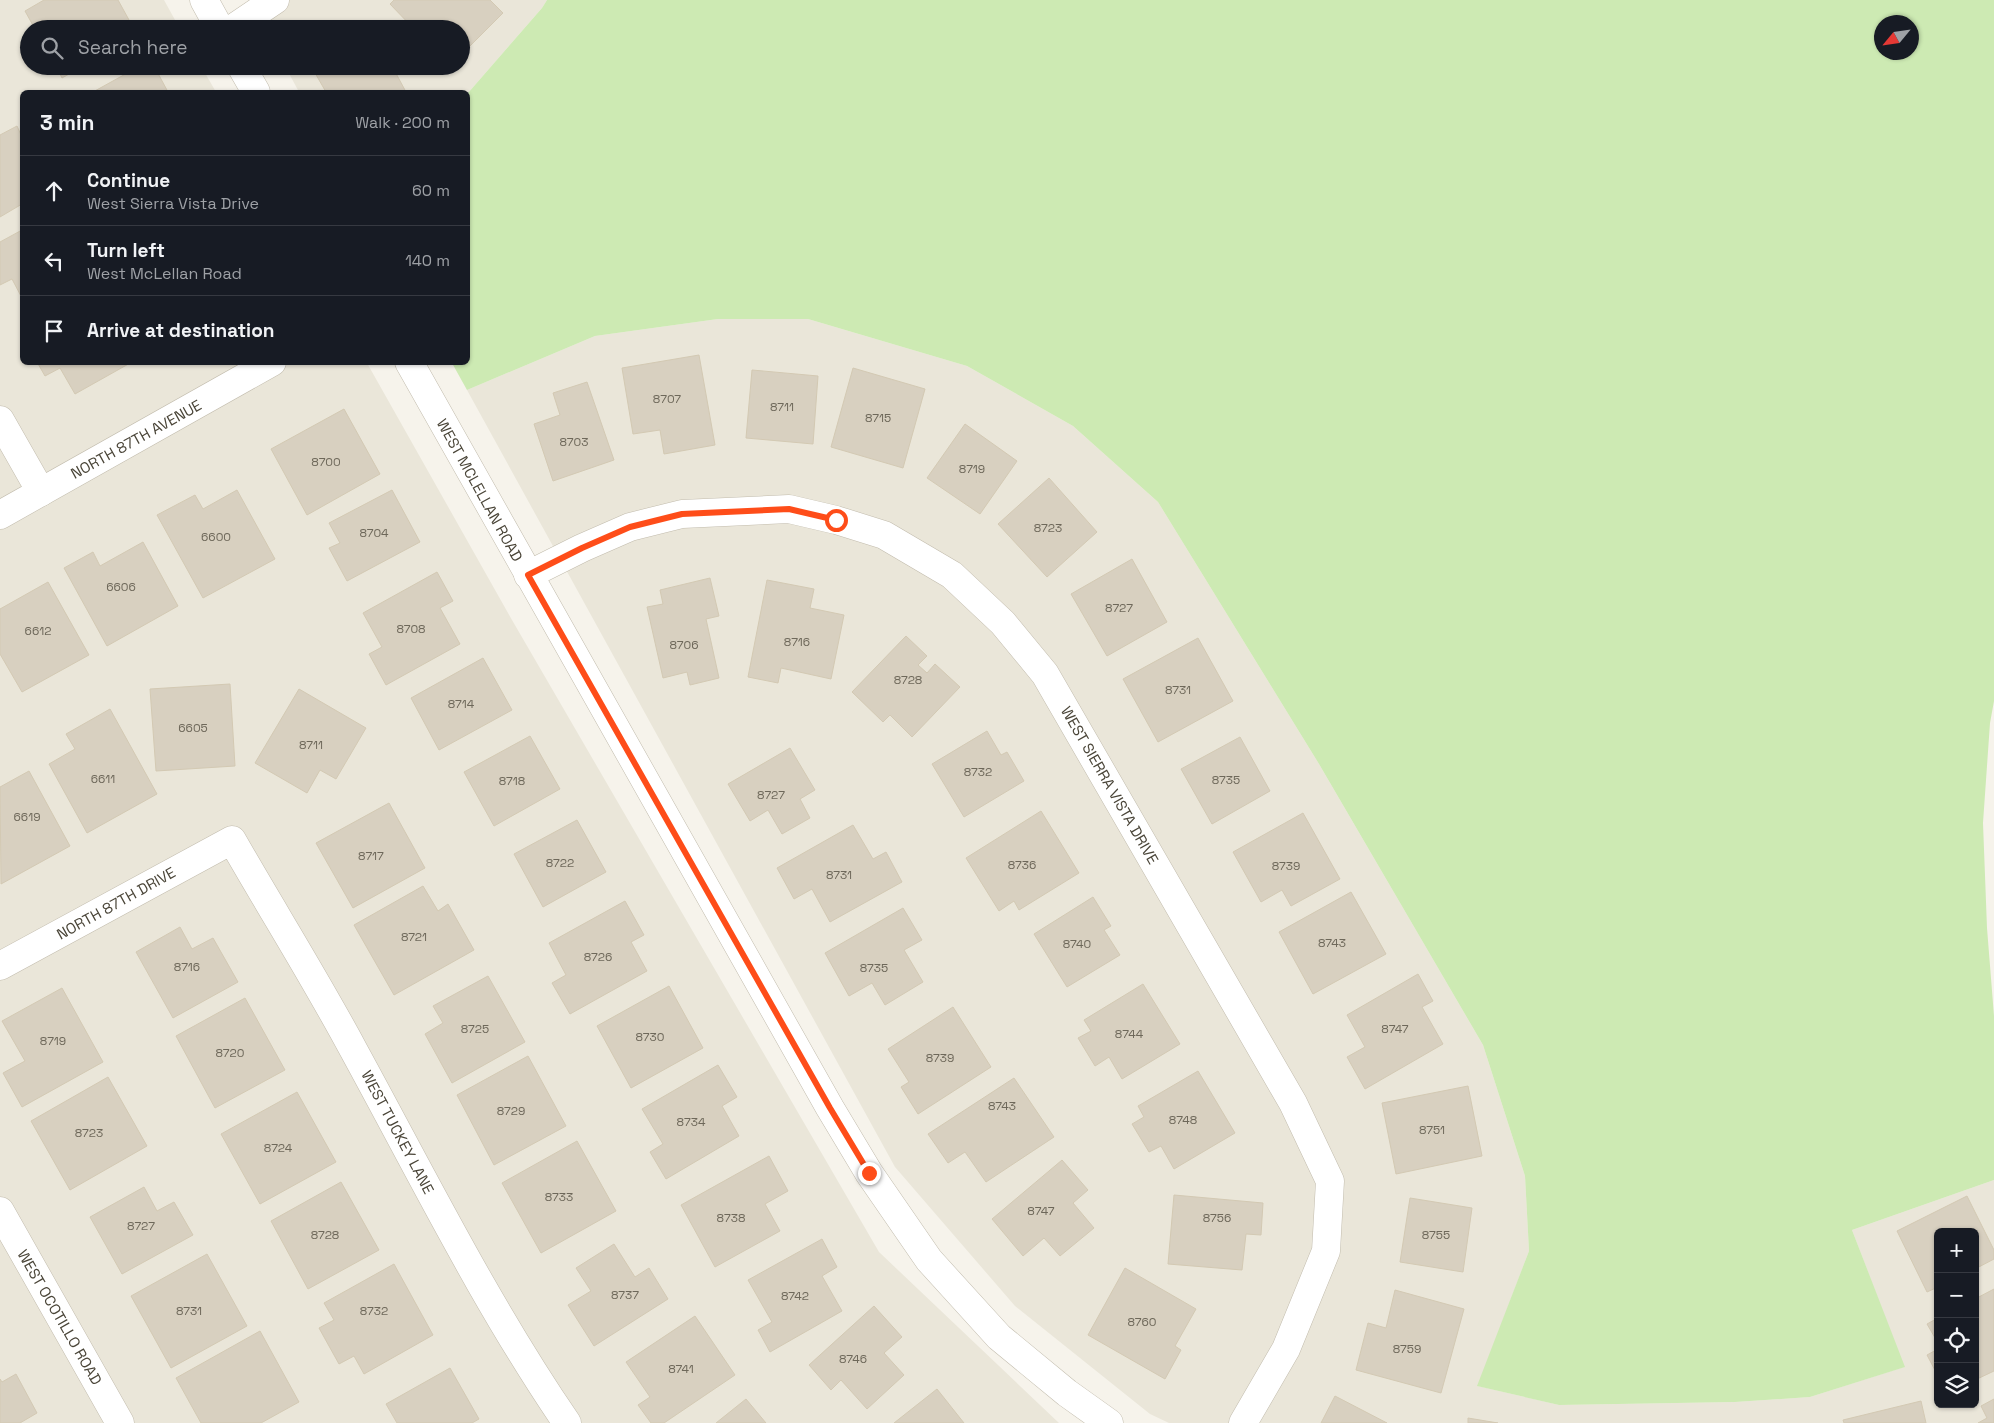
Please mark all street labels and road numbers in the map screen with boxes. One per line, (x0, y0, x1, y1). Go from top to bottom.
street label: NORTH 87TH AVENUE (67, 395, 205, 483)
street label: WEST MCLELLAN ROAD (433, 415, 527, 565)
street label: WEST SIERRA VISTA DRIVE (1057, 703, 1163, 867)
street label: NORTH 87TH DRIVE (53, 863, 179, 943)
street label: WEST TUCKEY LANE (357, 1067, 439, 1197)
street label: WEST OCOTILLO ROAD (14, 1246, 107, 1388)

